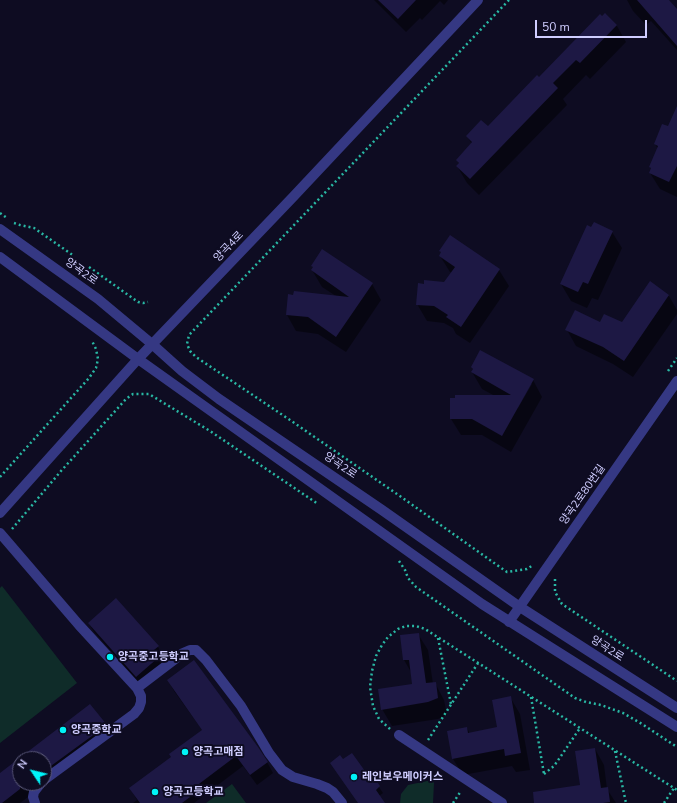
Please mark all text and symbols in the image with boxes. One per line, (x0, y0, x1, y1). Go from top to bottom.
scale bar (537, 12, 649, 38)
text: 50 m (542, 19, 570, 35)
street label: 양곡4로 (211, 229, 247, 265)
street label: 양곡2로 (62, 256, 100, 288)
street label: 양곡2로 (321, 450, 359, 482)
street label: 양곡2로80번길 (557, 462, 609, 528)
street label: 양곡2로 (588, 633, 626, 665)
place label: 양곡중고등학교 (118, 650, 189, 664)
marker: 양곡중고등학교 (105, 652, 115, 662)
place label: 양곡중학교 (71, 723, 122, 737)
marker: 양곡중학교 (58, 725, 68, 735)
place label: 양곡고매점 (193, 745, 244, 759)
marker: 양곡고매점 (180, 747, 190, 757)
north arrow (12, 751, 52, 791)
text: N (14, 757, 31, 772)
place label: 레인보우메이커스 (362, 770, 443, 784)
marker: 레인보우메이커스 (349, 772, 359, 782)
place label: 양곡고등학교 (163, 785, 224, 799)
marker: 양곡고등학교 (150, 787, 160, 797)

